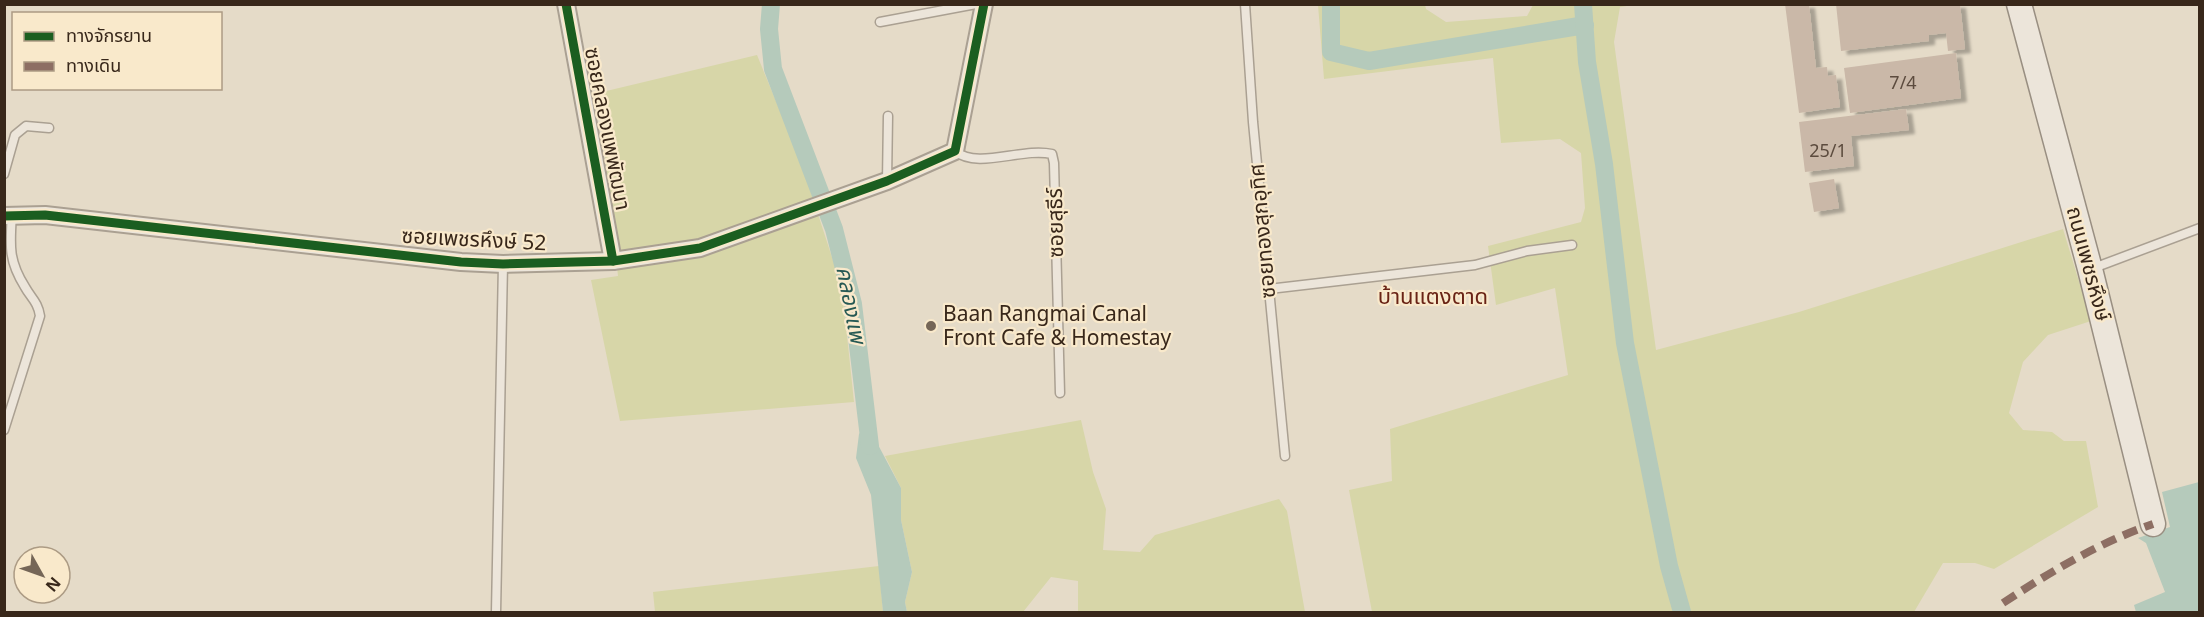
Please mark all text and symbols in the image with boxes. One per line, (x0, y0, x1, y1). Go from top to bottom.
legend (12, 12, 222, 90)
text: ทางจักรยาน (66, 23, 152, 50)
street label: ซอยคลองแพพัฒนา (576, 45, 638, 213)
text: ทางเดิน (66, 53, 121, 80)
house number: 7/4 (1889, 70, 1917, 97)
house number: 25/1 (1809, 138, 1847, 165)
street label: ซอยทองสุกอุทิศ (1242, 162, 1284, 300)
street label: ซอยสุธีร์ (1040, 187, 1072, 258)
street label: ถนนเพชรหึงษ์ (2058, 203, 2118, 325)
street label: ซอยเพชรหึงษ์ 52 (401, 221, 547, 259)
water label: คลองแพ (826, 264, 874, 349)
district label: บ้านแตงตาด (1378, 281, 1488, 314)
place label: Baan Rangmai Canal Front Cafe & Homestay (943, 299, 1171, 354)
marker: Baan Rangmai Canal Front Cafe & Homestay (924, 319, 938, 333)
north arrow (12, 545, 72, 605)
text: N (39, 571, 66, 597)

